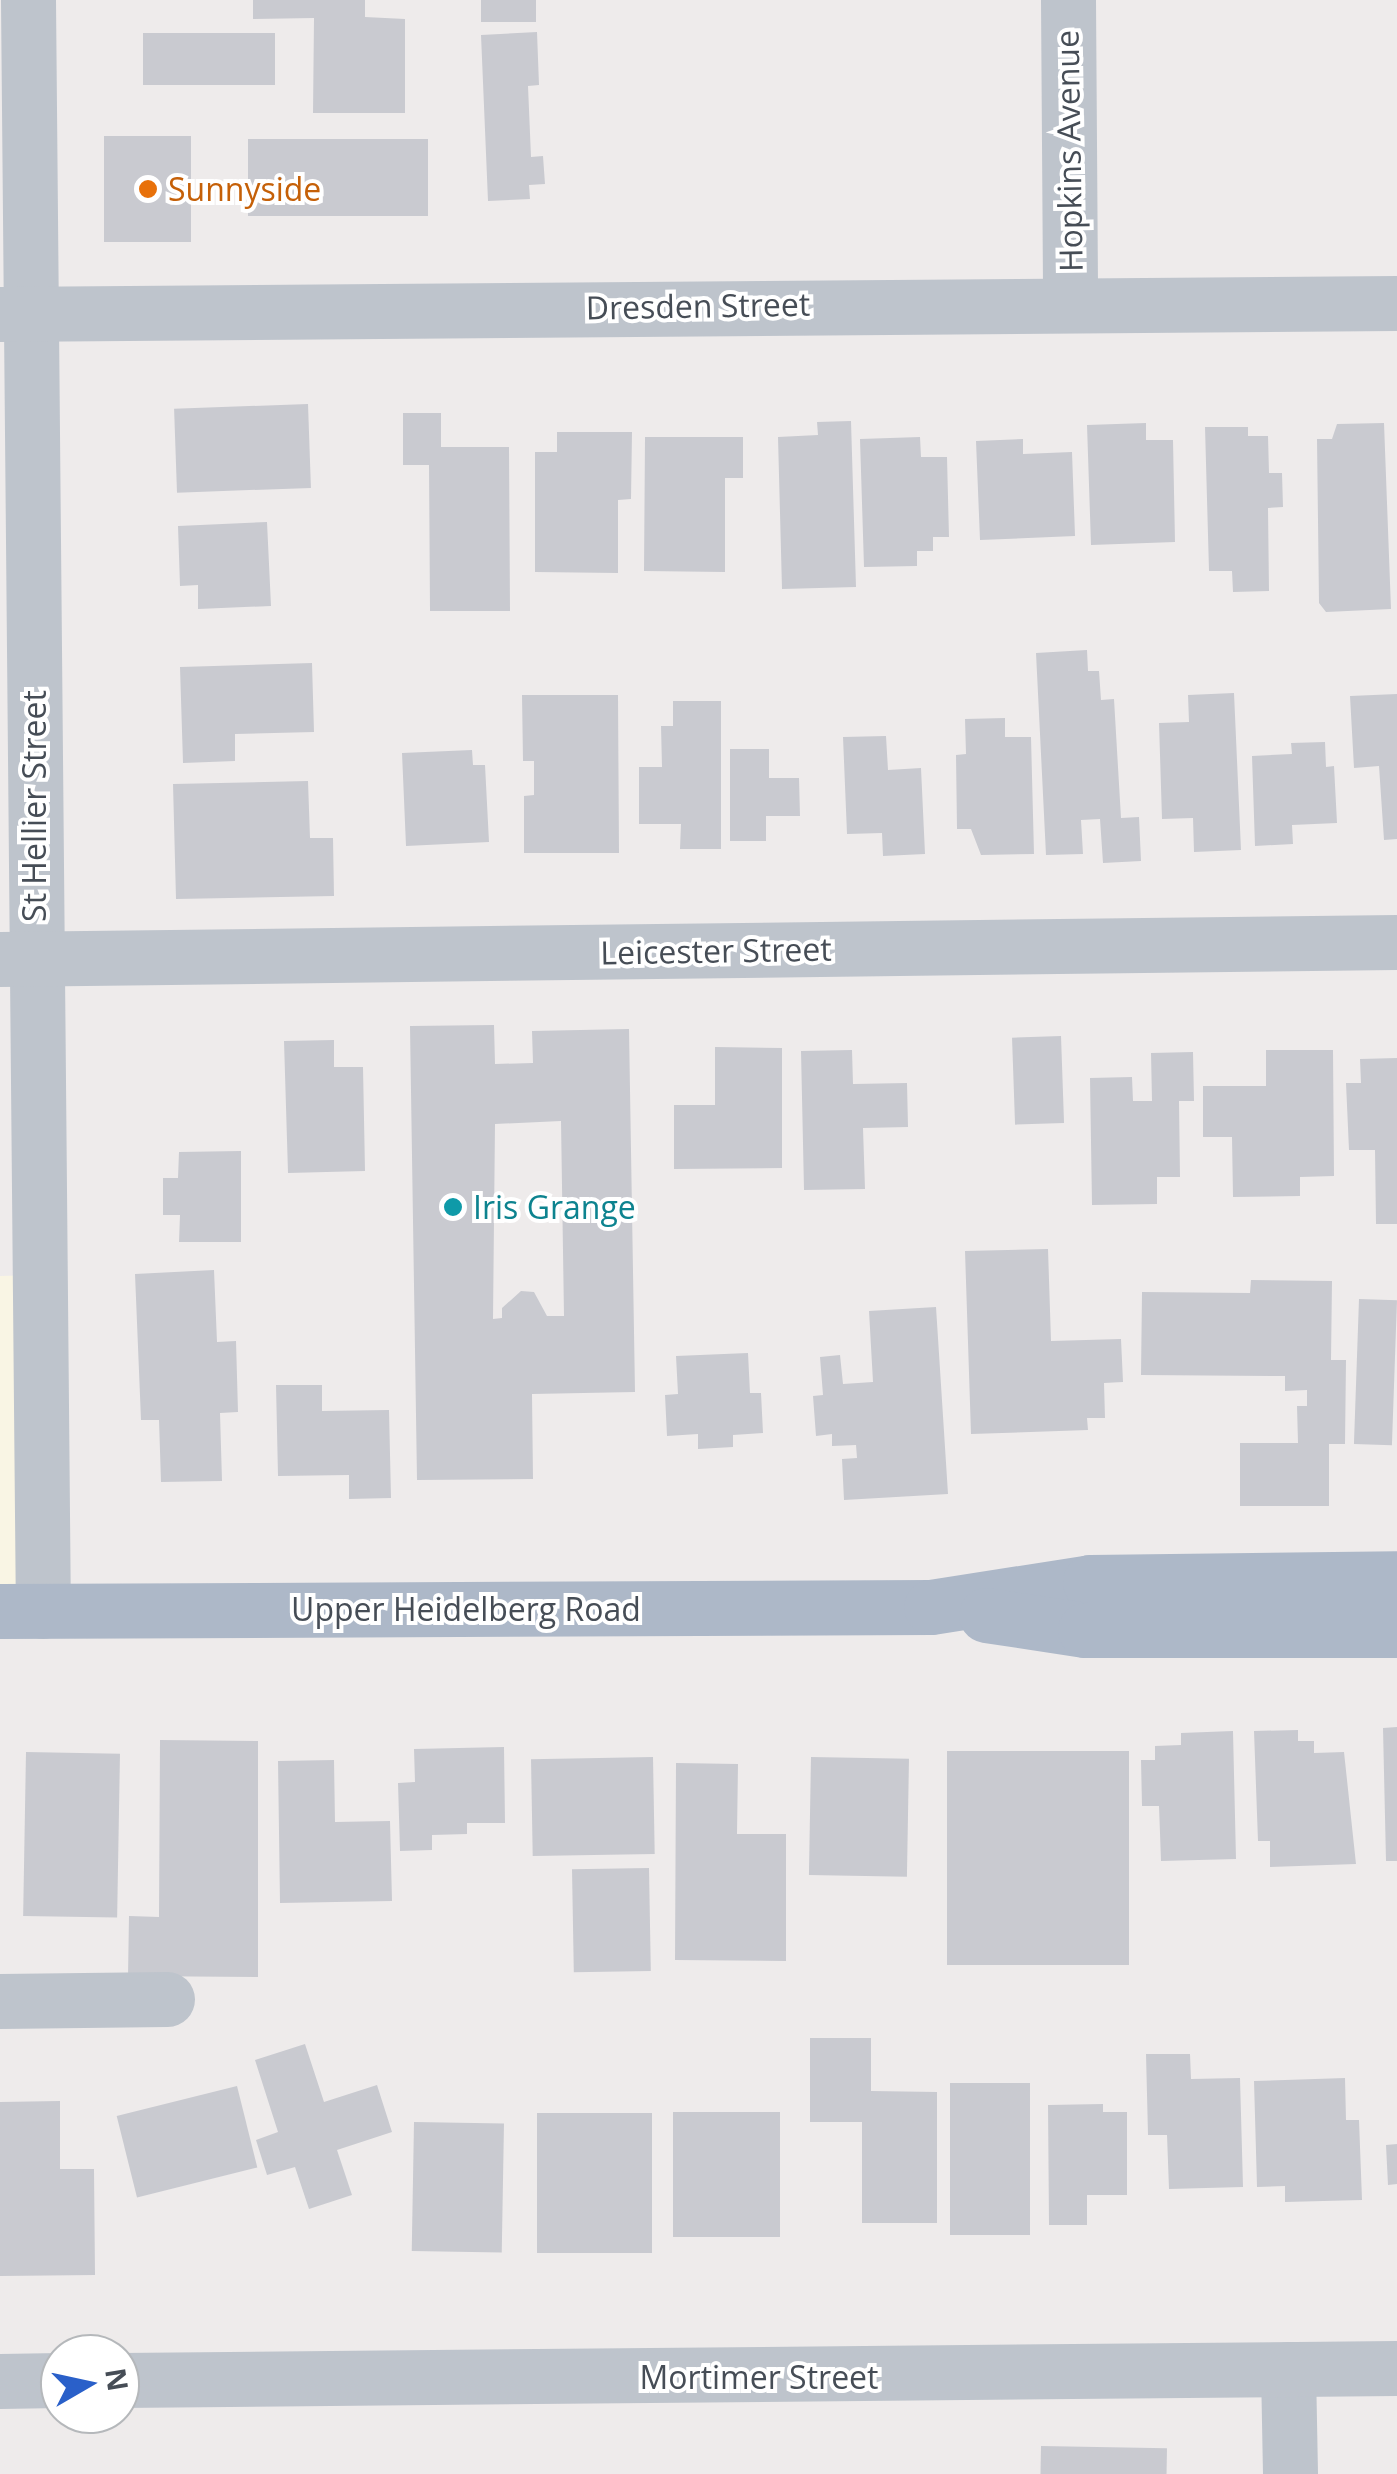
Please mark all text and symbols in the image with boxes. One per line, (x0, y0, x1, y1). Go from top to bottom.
street label: Hopkins Avenue (1048, 30, 1090, 272)
place label: Sunnyside (168, 170, 321, 208)
marker: Sunnyside (137, 178, 159, 200)
street label: Dresden Street (585, 285, 811, 327)
street label: St Hellier Street (15, 690, 53, 922)
street label: Leicester Street (600, 930, 832, 972)
place label: Iris Grange (473, 1188, 636, 1226)
marker: Iris Grange (442, 1196, 464, 1218)
street label: Upper Heidelberg Road (291, 1590, 641, 1628)
north arrow (40, 2334, 140, 2434)
street label: Mortimer Street (640, 2358, 878, 2396)
text: N (97, 2365, 138, 2394)

